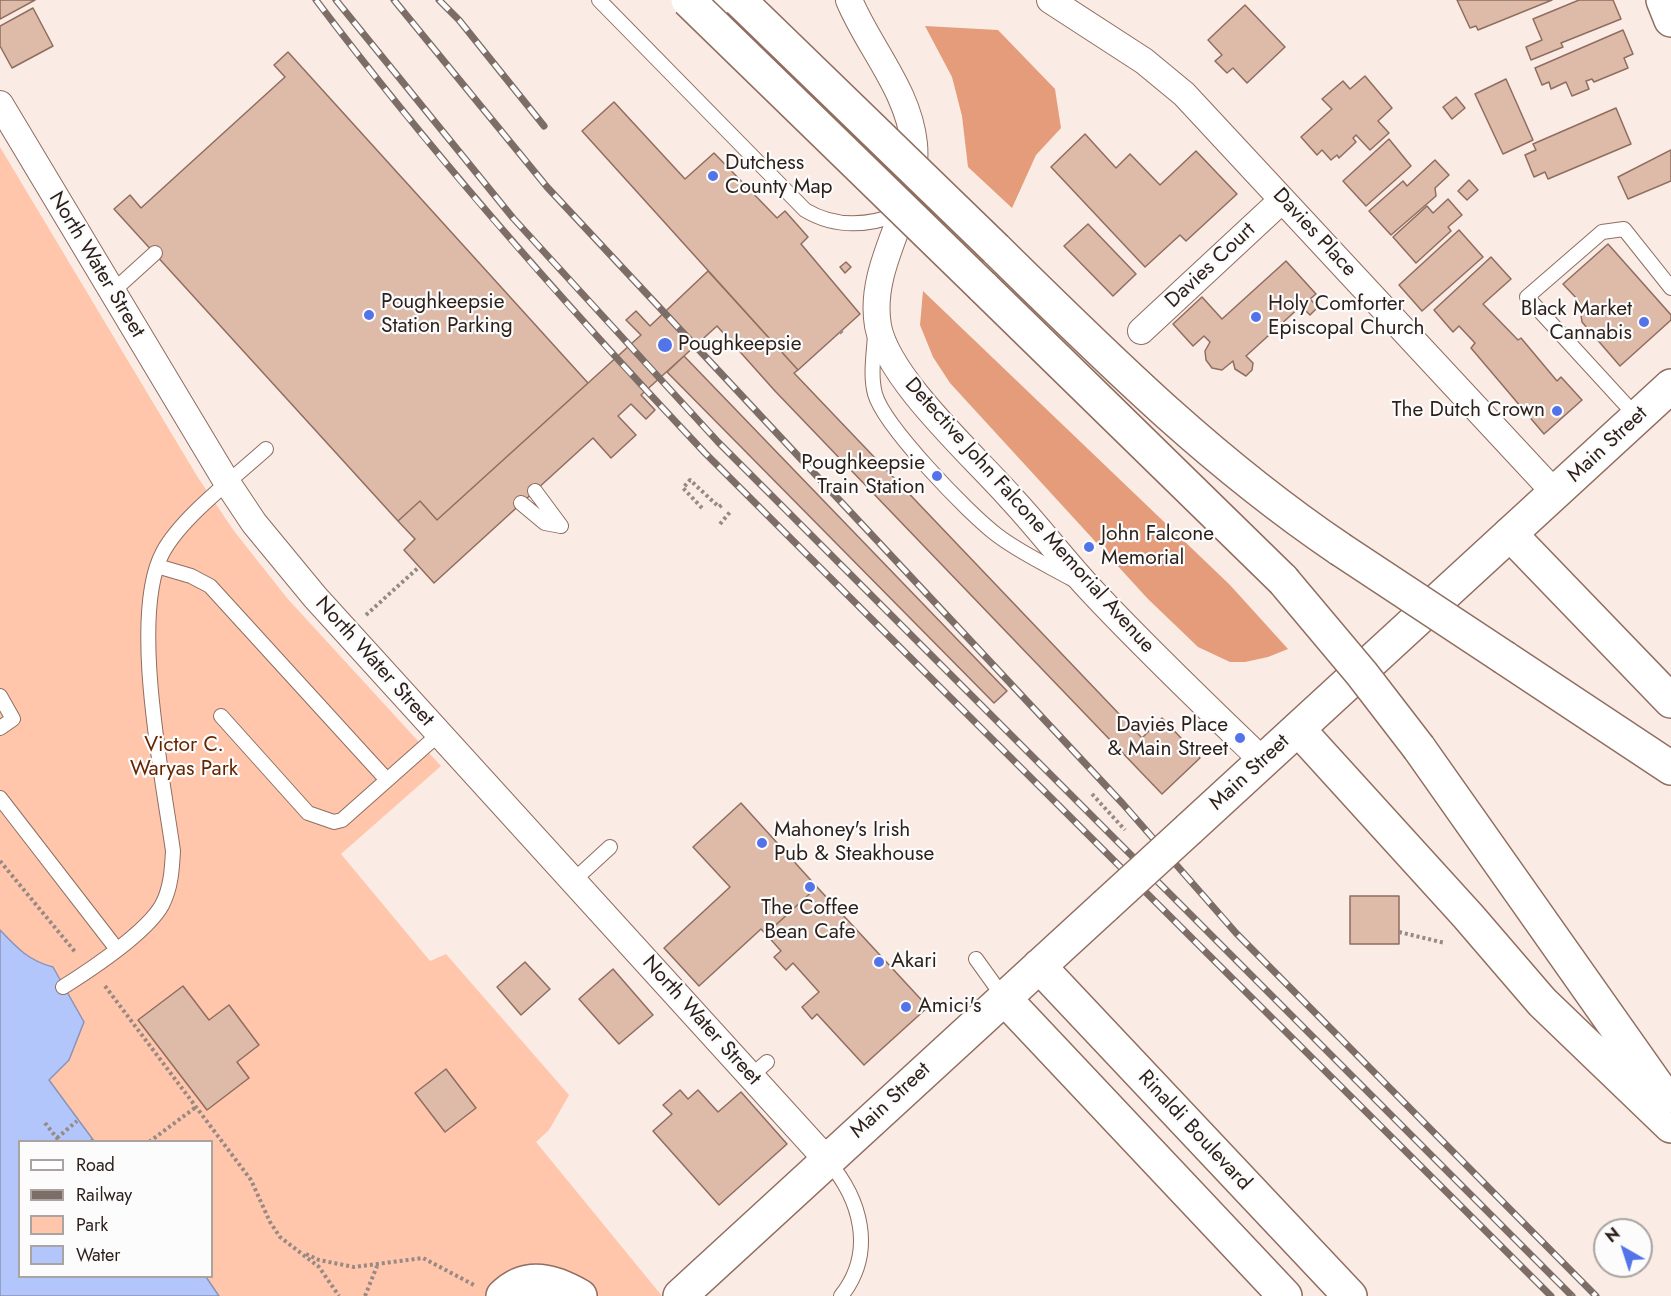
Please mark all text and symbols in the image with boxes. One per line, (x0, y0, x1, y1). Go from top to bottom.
place label: Dutchess County Map (725, 151, 833, 201)
marker: Dutchess County Map (706, 169, 720, 183)
street label: Davies Place (1267, 184, 1361, 282)
street label: North Water Street (43, 188, 149, 342)
street label: Davies Court (1161, 218, 1261, 314)
place label: Poughkeepsie Station Parking (381, 290, 513, 340)
place label: Holy Comforter Episcopal Church (1268, 292, 1425, 342)
place label: Black Market Cannabis (1521, 297, 1632, 347)
marker: Poughkeepsie Station Parking (362, 308, 376, 322)
marker: Holy Comforter Episcopal Church (1249, 310, 1263, 324)
marker: Black Market Cannabis (1637, 315, 1651, 329)
place label: Poughkeepsie (678, 332, 802, 358)
marker: Poughkeepsie (656, 336, 674, 354)
street label: Detective John Falcone Memorial Avenue (899, 373, 1159, 659)
place label: The Dutch Crown (1392, 398, 1545, 424)
street label: Main Street (1563, 402, 1653, 488)
marker: The Dutch Crown (1550, 404, 1564, 418)
place label: Poughkeepsie Train Station (801, 451, 925, 501)
marker: Poughkeepsie Train Station (930, 469, 944, 483)
place label: John Falcone Memorial (1101, 522, 1214, 572)
marker: John Falcone Memorial (1082, 540, 1096, 554)
street label: North Water Street (309, 592, 439, 732)
place label: Davies Place & Main Street (1108, 713, 1228, 763)
street label: Main Street (1205, 730, 1295, 816)
marker: Davies Place & Main Street (1233, 731, 1247, 745)
park label: Victor C. Waryas Park (130, 733, 238, 783)
place label: Mahoney's Irish Pub & Steakhouse (774, 818, 934, 868)
marker: Mahoney's Irish Pub & Steakhouse (755, 836, 769, 850)
marker: The Coffee Bean Cafe (803, 880, 817, 894)
place label: The Coffee Bean Cafe (761, 896, 859, 946)
place label: Akari (891, 949, 937, 975)
street label: North Water Street (636, 951, 766, 1091)
marker: Akari (872, 955, 886, 969)
place label: Amici's (918, 994, 982, 1020)
marker: Amici's (899, 1000, 913, 1014)
street label: Main Street (846, 1058, 936, 1144)
street label: Rinaldi Boulevard (1132, 1066, 1256, 1196)
legend (18, 1140, 213, 1278)
text: Road (76, 1152, 115, 1178)
text: Railway (76, 1182, 132, 1208)
text: Park (76, 1212, 108, 1238)
north arrow (1593, 1218, 1653, 1278)
text: N (1600, 1222, 1625, 1248)
text: Water (76, 1242, 120, 1268)

